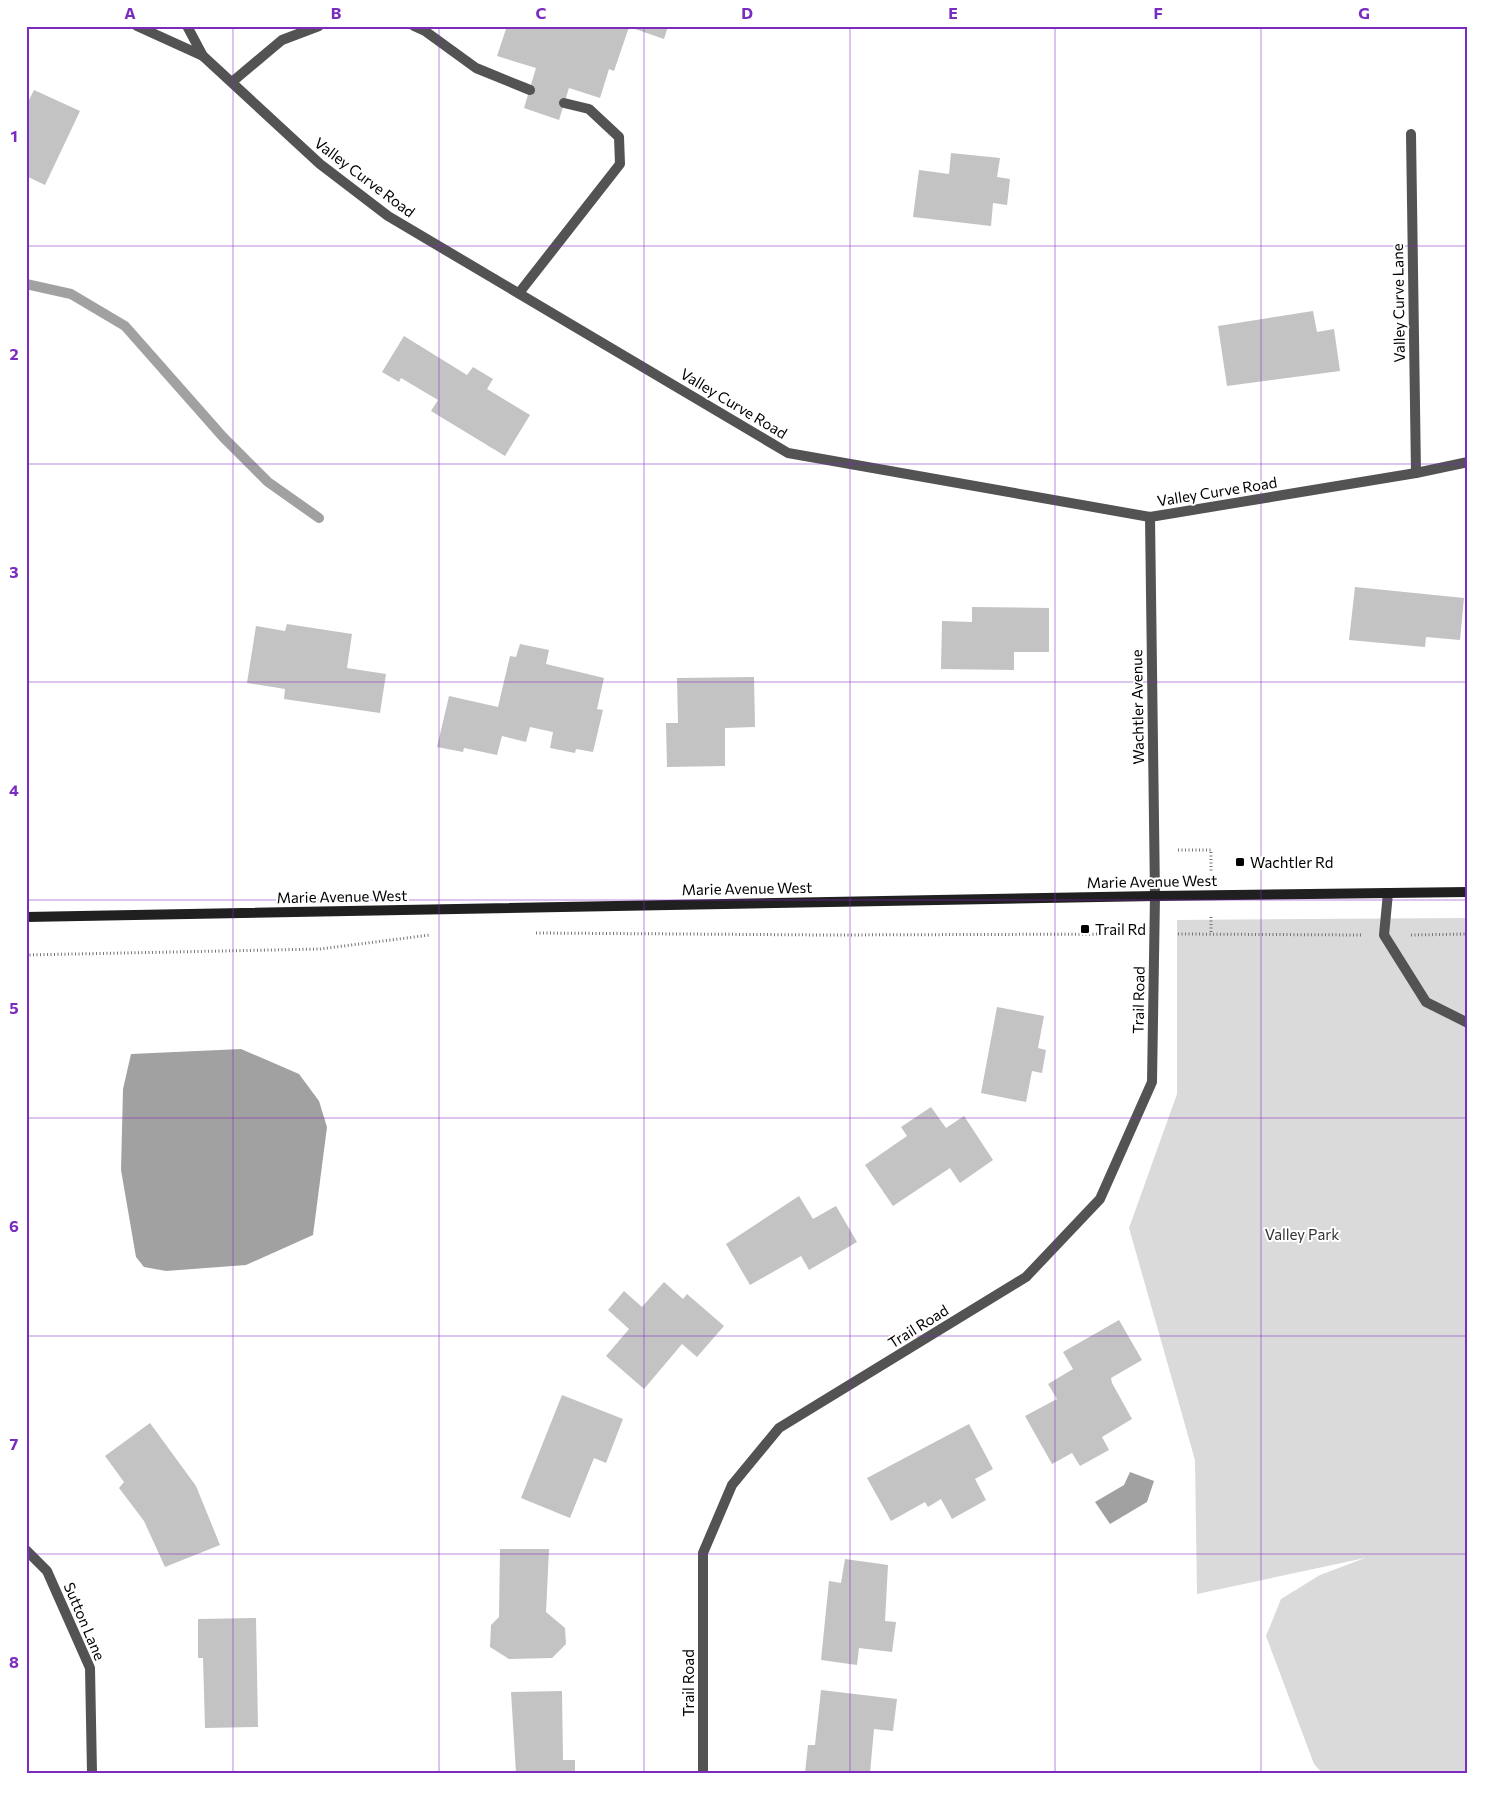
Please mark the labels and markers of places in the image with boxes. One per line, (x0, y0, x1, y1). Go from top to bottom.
place label: Wachtler Rd (1250, 853, 1333, 871)
marker: Wachtler Rd (1234, 856, 1246, 868)
place label: Trail Rd (1095, 920, 1146, 938)
marker: Trail Rd (1079, 923, 1091, 935)

